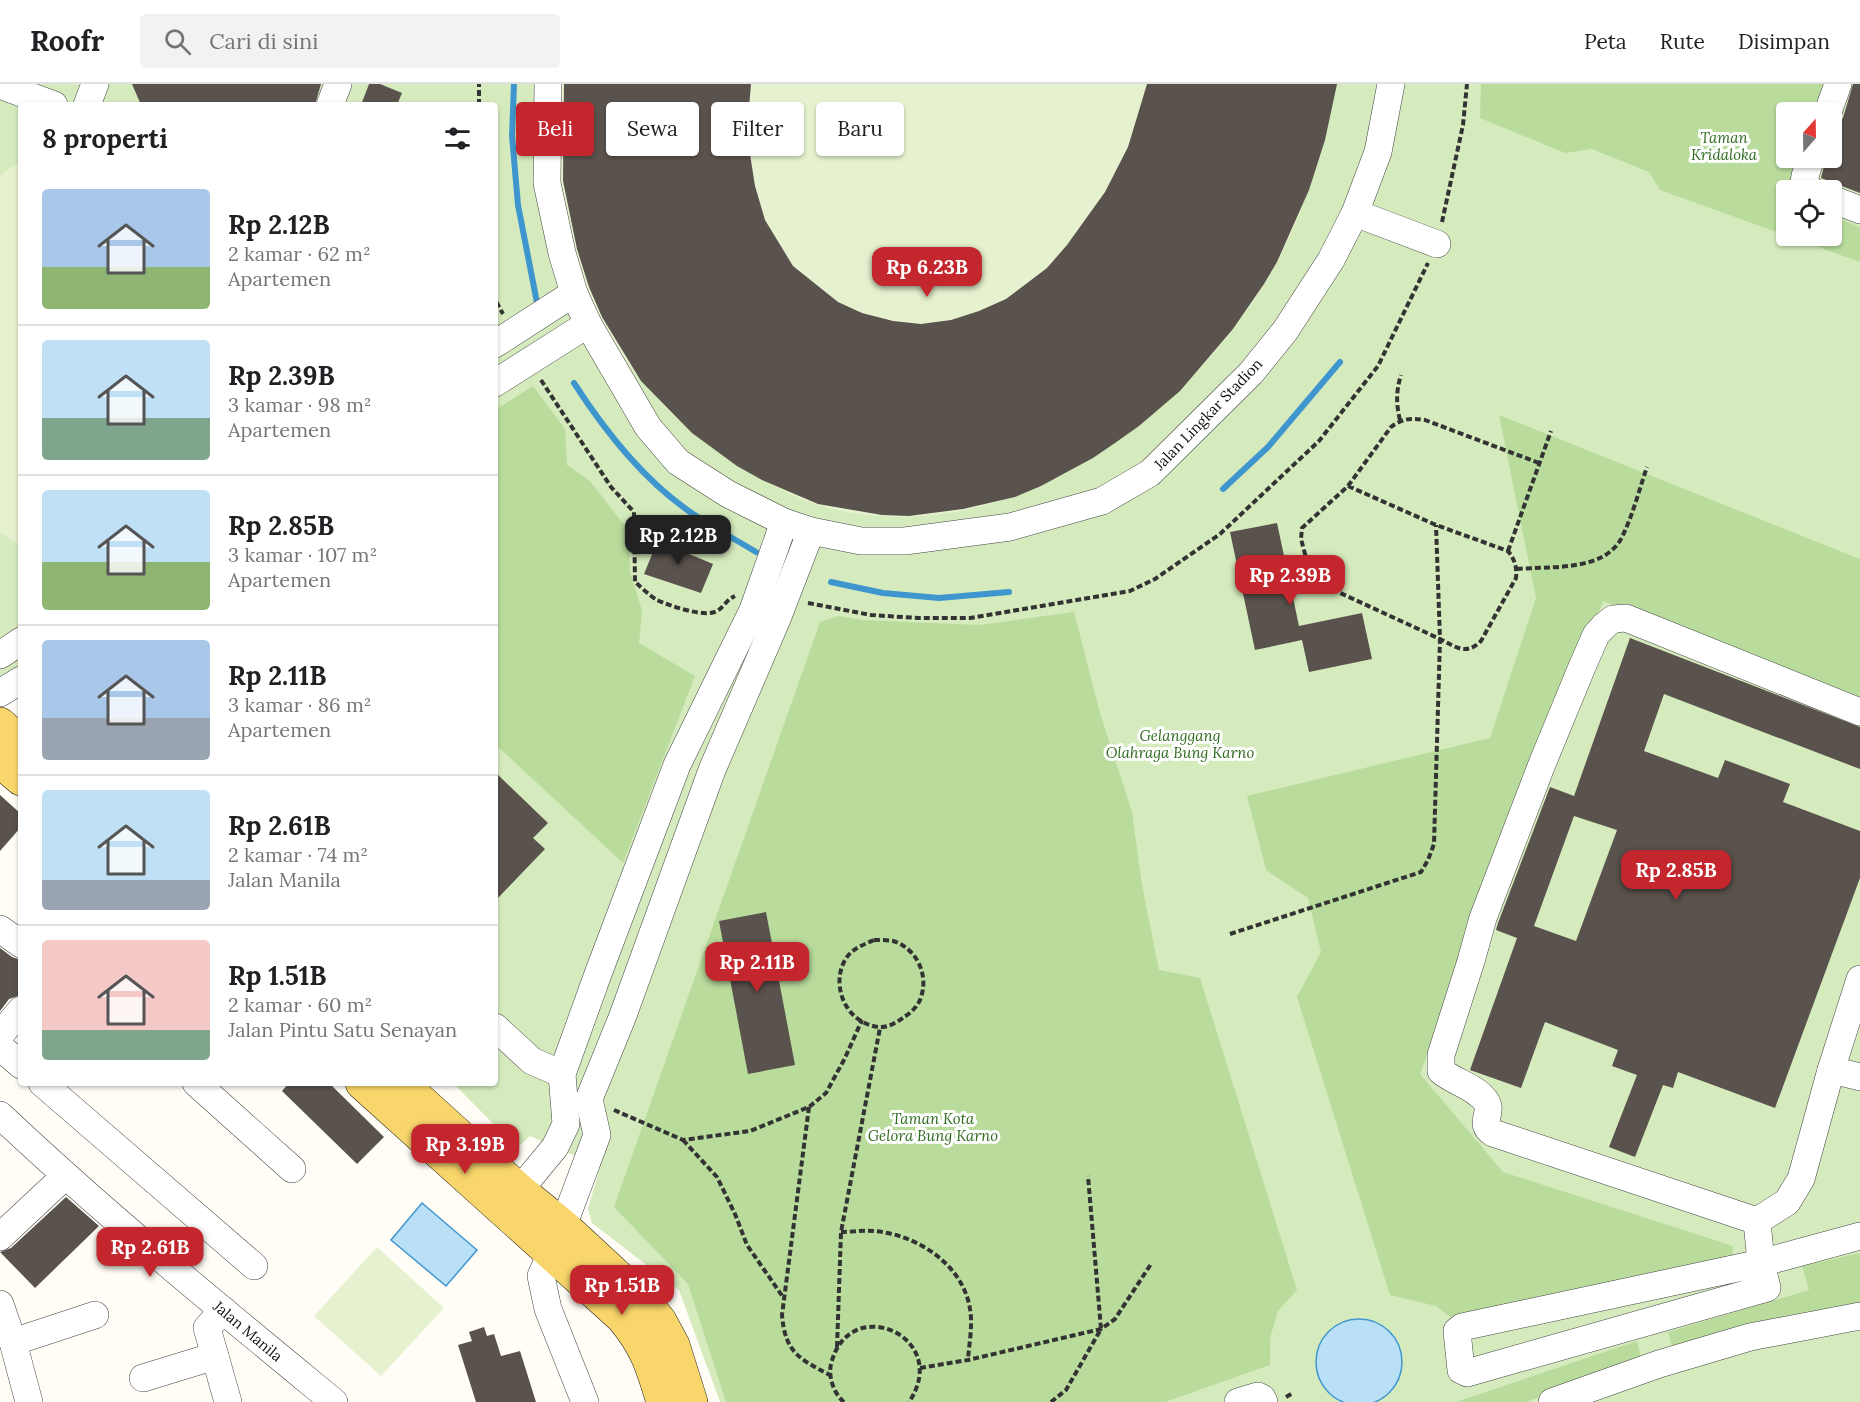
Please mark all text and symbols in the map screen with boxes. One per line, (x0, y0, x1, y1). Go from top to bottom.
search box (140, 14, 560, 68)
text: Roofr (30, 23, 104, 59)
icon: search (161, 25, 194, 58)
text: Cari di sini (209, 27, 318, 55)
text: Peta (1584, 28, 1627, 55)
text: Rute (1660, 28, 1705, 55)
text: Disimpan (1738, 28, 1830, 55)
chip: Beli (516, 102, 594, 156)
chip: Sewa (606, 102, 699, 156)
chip: Filter (711, 102, 804, 156)
chip: Baru (816, 102, 904, 156)
north arrow (1776, 102, 1842, 168)
map controls (1776, 102, 1842, 246)
text: 8 properti (42, 122, 168, 155)
icon: filters (441, 122, 474, 155)
park label: Taman Kridaloka (1691, 128, 1758, 164)
button: locate (1776, 180, 1842, 246)
text: Rp 2.12B (228, 208, 330, 241)
icon: home (90, 213, 162, 285)
text: 2 kamar · 62 m² (228, 241, 371, 266)
pin: Rp 6.23B (865, 247, 989, 298)
text: Rp 6.23B (886, 254, 968, 279)
text: Apartemen (228, 266, 331, 291)
street label: Jalan Lingkar Stadion (1149, 354, 1266, 475)
text: Rp 2.39B (228, 359, 335, 392)
icon: home (90, 364, 162, 436)
text: 3 kamar · 98 m² (228, 392, 371, 417)
text: Apartemen (228, 417, 331, 442)
text: Rp 2.85B (228, 509, 334, 542)
icon: home (90, 514, 162, 586)
pin: Rp 2.12B (616, 515, 740, 566)
text: Rp 2.12B (639, 522, 717, 547)
text: 3 kamar · 107 m² (228, 542, 377, 567)
pin: Rp 2.39B (1228, 555, 1352, 606)
text: Rp 2.39B (1249, 562, 1331, 587)
text: Apartemen (228, 567, 331, 592)
text: Rp 2.11B (228, 659, 326, 692)
icon: home (90, 664, 162, 736)
text: 3 kamar · 86 m² (228, 692, 371, 717)
text: Apartemen (228, 717, 331, 742)
park label: Gelanggang Olahraga Bung Karno (1106, 726, 1255, 762)
text: Rp 2.61B (228, 809, 331, 842)
icon: home (90, 814, 162, 886)
text: 2 kamar · 74 m² (228, 842, 368, 867)
pin: Rp 2.85B (1614, 850, 1738, 901)
text: Rp 2.85B (1635, 857, 1717, 882)
text: Jalan Manila (228, 867, 341, 892)
pin: Rp 2.11B (695, 942, 819, 993)
text: Rp 2.11B (719, 949, 795, 974)
text: Rp 1.51B (228, 959, 327, 992)
icon: home (90, 964, 162, 1036)
text: 2 kamar · 60 m² (228, 992, 372, 1017)
text: Jalan Pintu Satu Senayan (228, 1017, 457, 1042)
park label: Taman Kota Gelora Bung Karno (868, 1109, 998, 1145)
pin: Rp 3.19B (403, 1124, 527, 1175)
text: Rp 3.19B (425, 1131, 505, 1156)
pin: Rp 2.61B (88, 1227, 212, 1278)
text: Rp 2.61B (110, 1234, 190, 1259)
pin: Rp 1.51B (560, 1265, 684, 1316)
text: Rp 1.51B (584, 1272, 660, 1297)
street label: Jalan Manila (209, 1296, 287, 1366)

